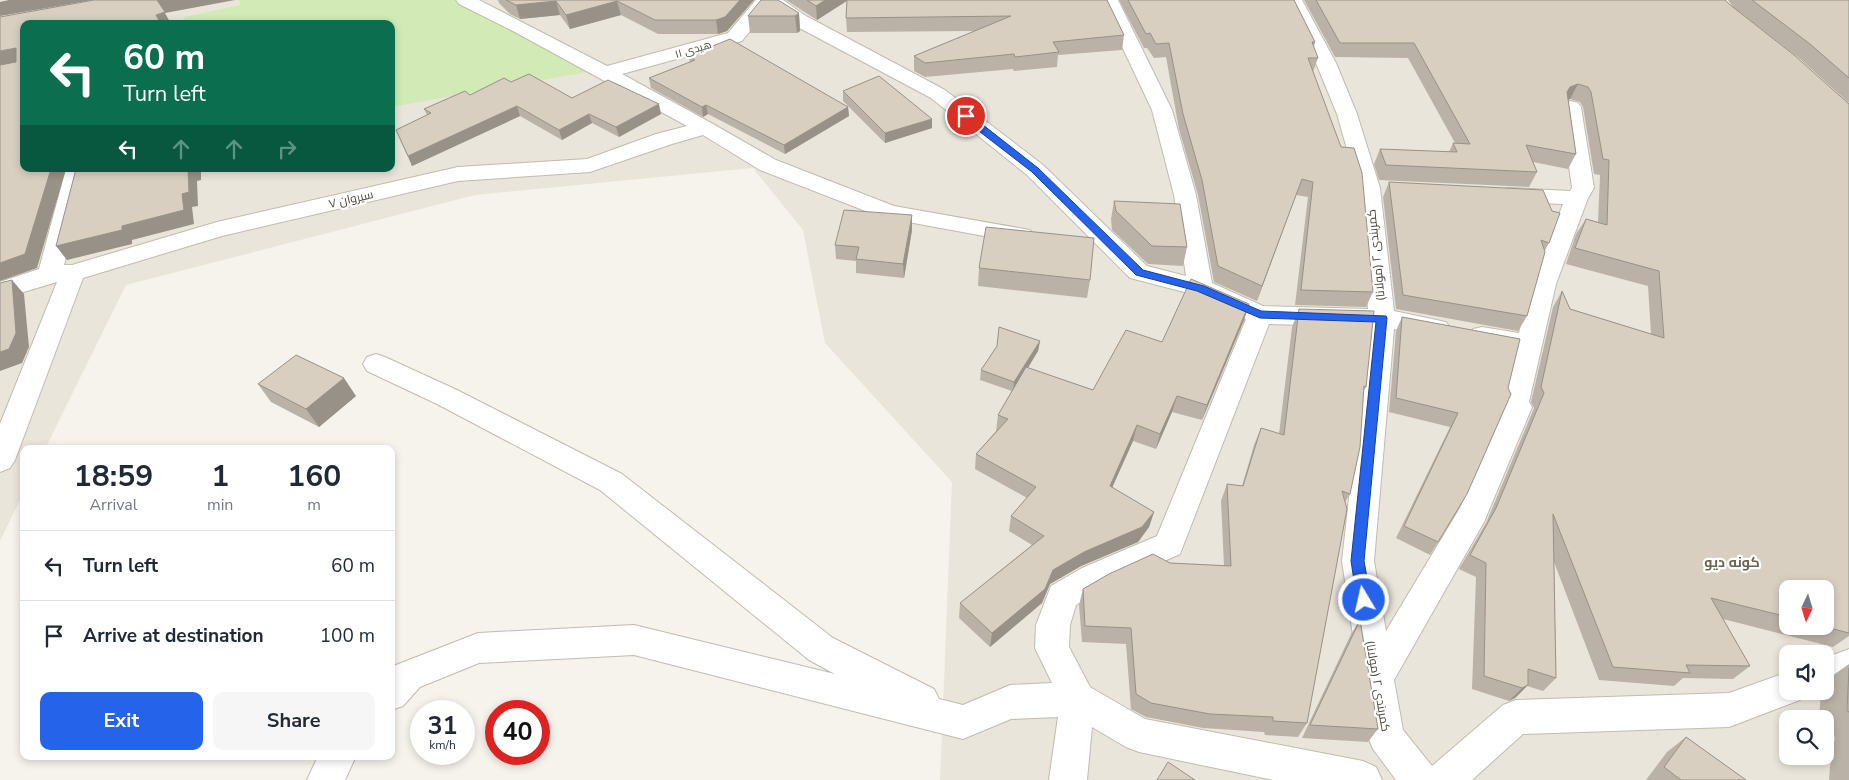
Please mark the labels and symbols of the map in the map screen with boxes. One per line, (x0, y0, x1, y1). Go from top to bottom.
street label: هیدی ۱۱ (673, 37, 713, 62)
pin (945, 95, 987, 137)
street label: سیروان ۷ (327, 186, 375, 212)
street label: کمربندی ۲ (مولانا) (1363, 208, 1389, 302)
district label: کونه دیو (1704, 553, 1760, 572)
position arrow (1337, 573, 1389, 625)
north arrow (1779, 580, 1834, 635)
street label: کمربندی ۲ (مولانا) (1362, 639, 1394, 733)
speed limit sign: 40 (485, 700, 550, 765)

